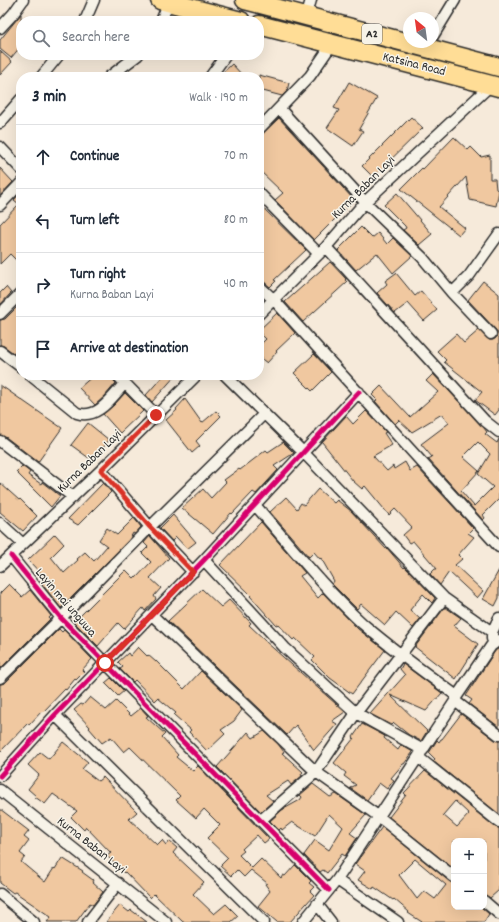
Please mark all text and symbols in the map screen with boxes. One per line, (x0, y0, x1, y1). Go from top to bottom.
north arrow (403, 12, 439, 48)
search box (16, 16, 264, 60)
road number: A2 (362, 24, 382, 44)
icon: search (30, 27, 52, 49)
text: Search here (62, 27, 130, 49)
street label: Katsina Road (381, 48, 447, 82)
text: 3 min (32, 86, 66, 110)
text: Walk · 190 m (189, 89, 248, 108)
icon: ahead (32, 146, 54, 168)
text: Continue (70, 146, 119, 168)
text: 70 m (224, 147, 248, 166)
street label: Kurna Baban Layi (328, 151, 401, 224)
icon: left (32, 210, 54, 232)
text: Turn left (70, 210, 119, 232)
text: 80 m (224, 211, 248, 230)
text: Turn right (70, 264, 126, 286)
icon: right (32, 274, 54, 296)
text: 40 m (224, 275, 248, 294)
text: Kurna Baban Layi (70, 286, 154, 305)
icon: arrive (32, 338, 54, 360)
text: Arrive at destination (70, 338, 188, 360)
route end (147, 406, 165, 424)
street label: Kurna Baban Layi (53, 426, 127, 498)
street label: Layin mai unguwa (30, 564, 101, 642)
route start (96, 654, 114, 672)
street label: Kurna Baban Layi (52, 813, 130, 880)
map controls (451, 838, 487, 910)
button: + (451, 838, 487, 874)
button: − (451, 874, 487, 910)

